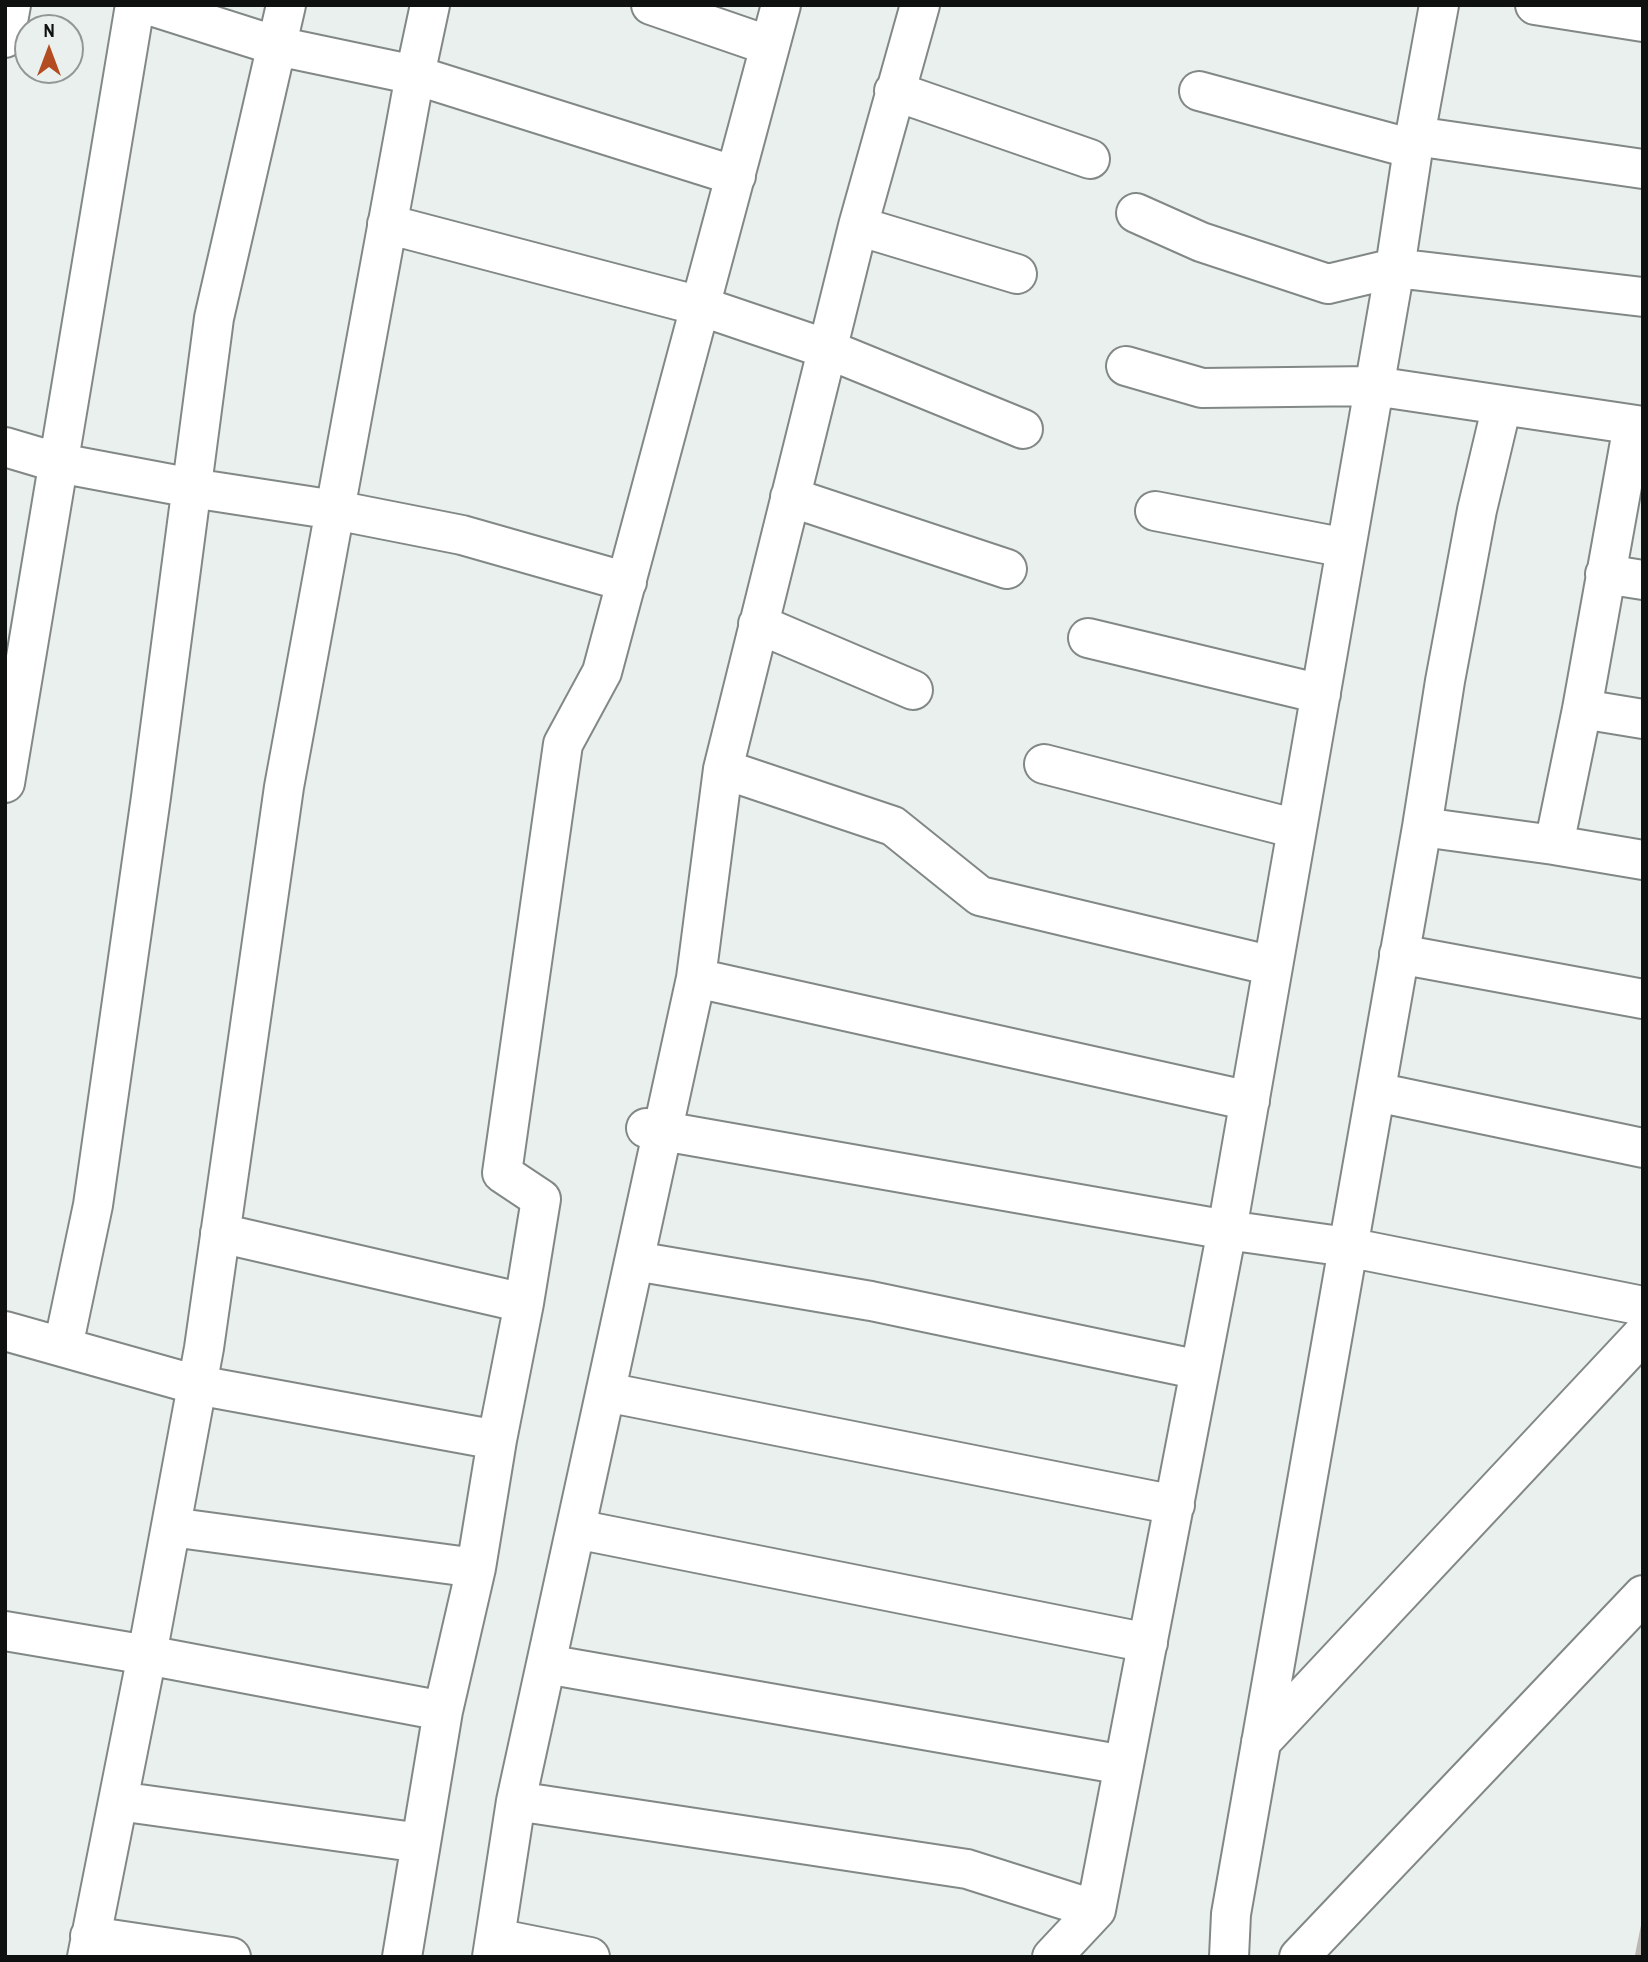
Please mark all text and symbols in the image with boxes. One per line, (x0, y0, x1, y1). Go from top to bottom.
north arrow (14, 14, 84, 84)
text: N (43, 17, 55, 43)

